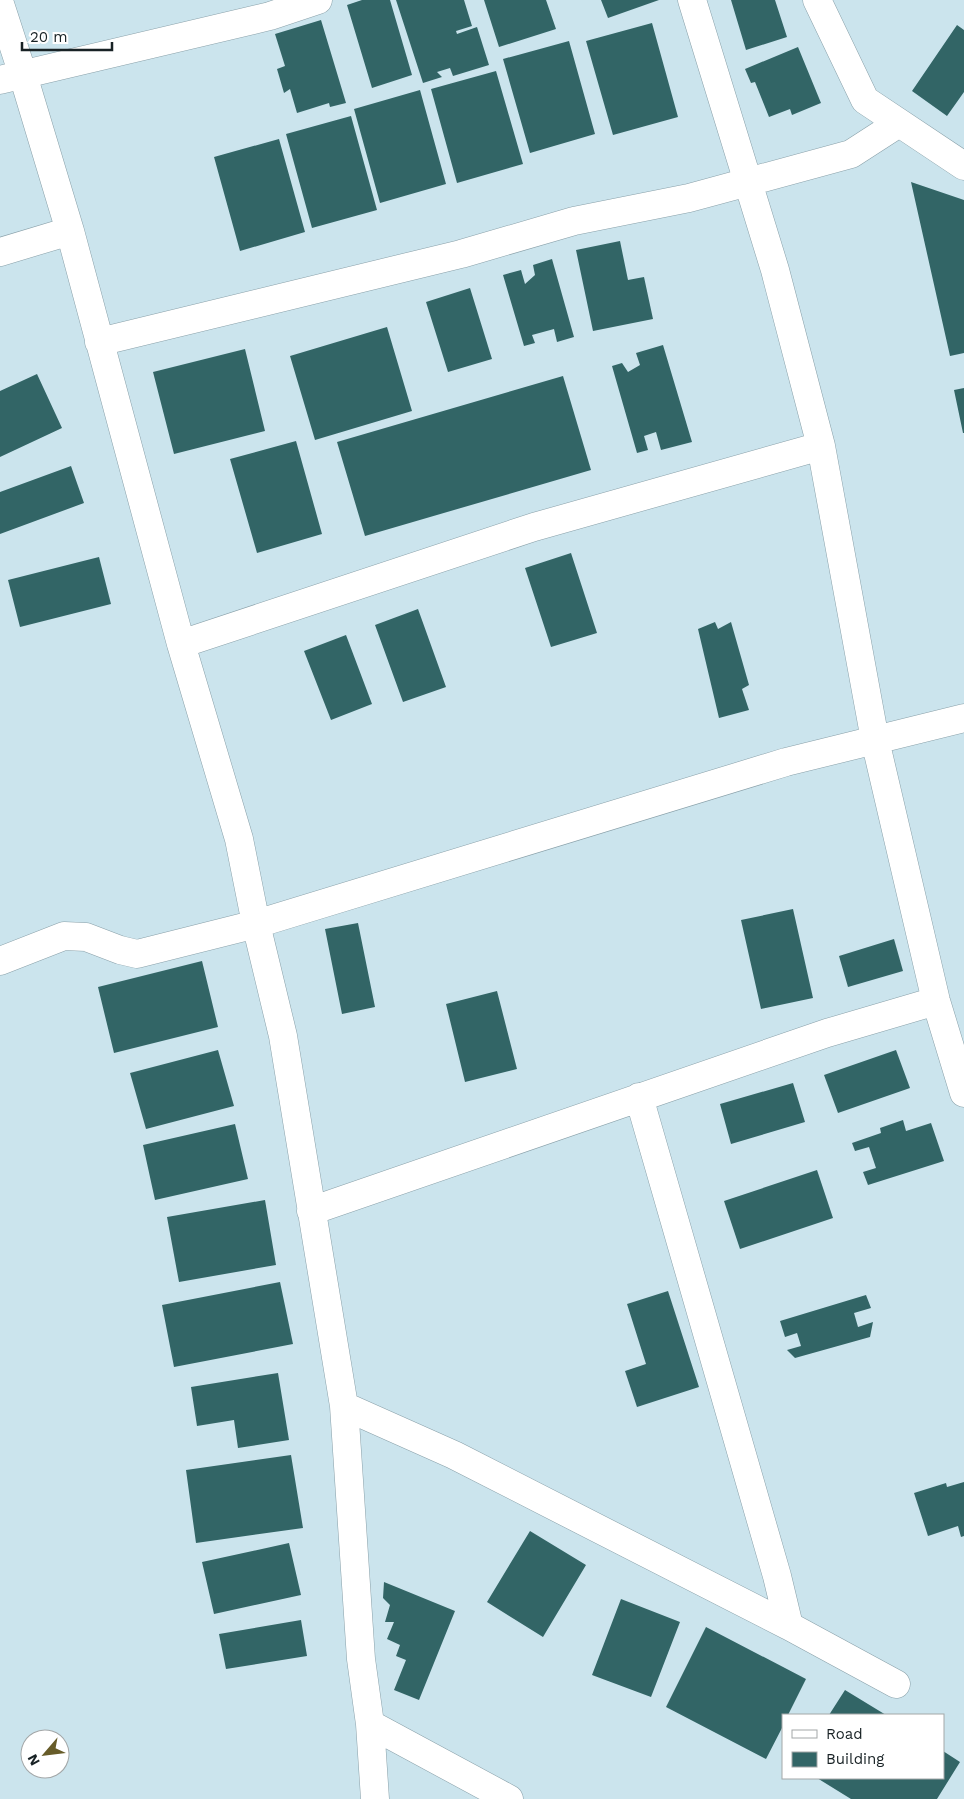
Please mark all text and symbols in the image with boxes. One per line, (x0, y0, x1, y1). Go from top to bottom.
scale bar (22, 20, 112, 52)
text: 20 m (30, 28, 68, 46)
legend (782, 1714, 944, 1779)
text: Road (826, 1725, 863, 1743)
north arrow (20, 1729, 70, 1779)
text: Building (826, 1750, 884, 1768)
text: N (24, 1752, 43, 1768)

